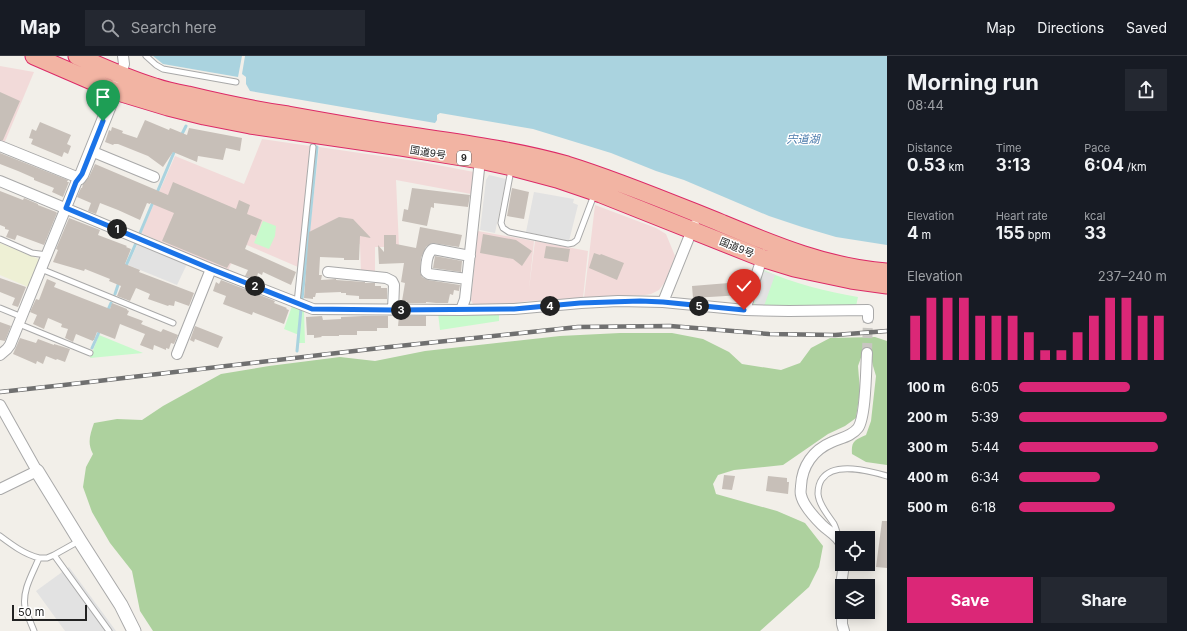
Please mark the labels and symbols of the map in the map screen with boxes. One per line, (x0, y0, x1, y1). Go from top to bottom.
pin (86, 80, 120, 121)
water label: 宍道湖 (787, 132, 821, 146)
street label: 国道9号 (409, 143, 447, 161)
road number: 9 (457, 151, 471, 165)
pin: 1 (107, 219, 127, 239)
street label: 国道9号 (718, 235, 756, 259)
pin (727, 269, 761, 310)
pin: 2 (245, 276, 265, 296)
pin: 4 (540, 296, 560, 316)
pin: 5 (689, 296, 709, 316)
pin: 3 (391, 300, 411, 320)
scale bar (12, 603, 87, 622)

